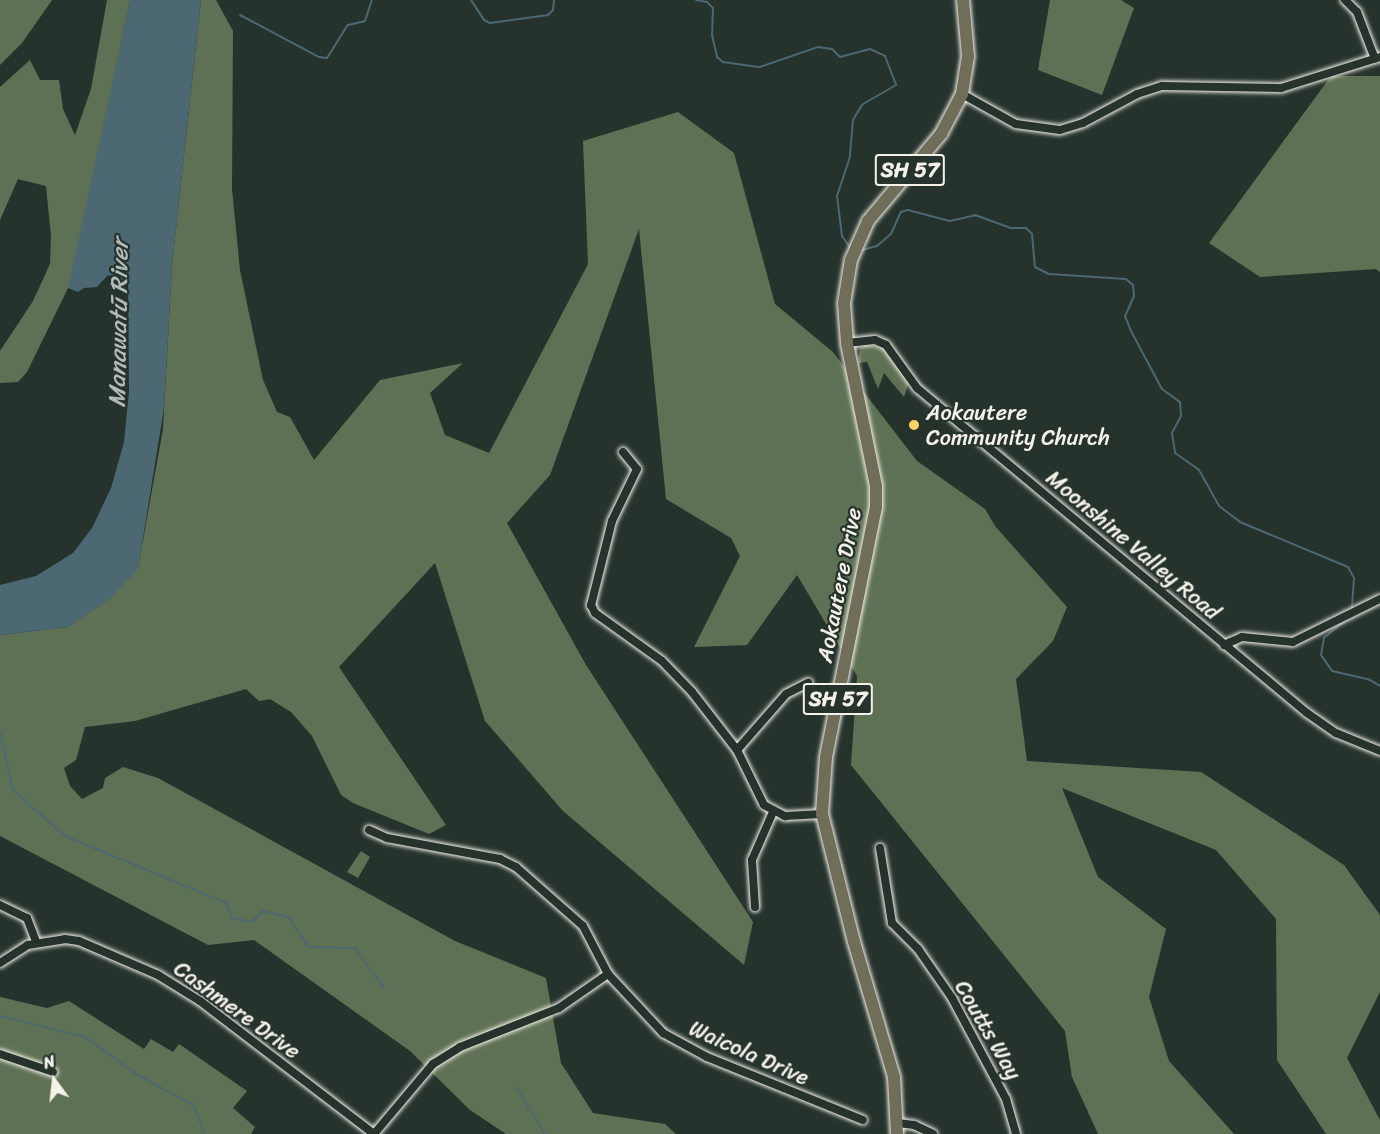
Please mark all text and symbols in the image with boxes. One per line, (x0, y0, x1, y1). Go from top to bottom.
road number: SH 57 (874, 152, 946, 188)
water label: Manawatū River (103, 238, 135, 408)
place label: Aokautere Community Church (926, 399, 1110, 451)
marker: Aokautere Community Church (907, 418, 921, 432)
street label: Moonshine Valley Road (1041, 464, 1225, 626)
street label: Aokautere Drive (811, 505, 867, 665)
road number: SH 57 (802, 681, 874, 717)
street label: Cashmere Drive (169, 955, 305, 1065)
street label: Coutts Way (949, 976, 1027, 1084)
street label: Waicola Drive (685, 1015, 813, 1091)
text: N (40, 1047, 58, 1078)
north arrow (24, 1050, 84, 1110)

